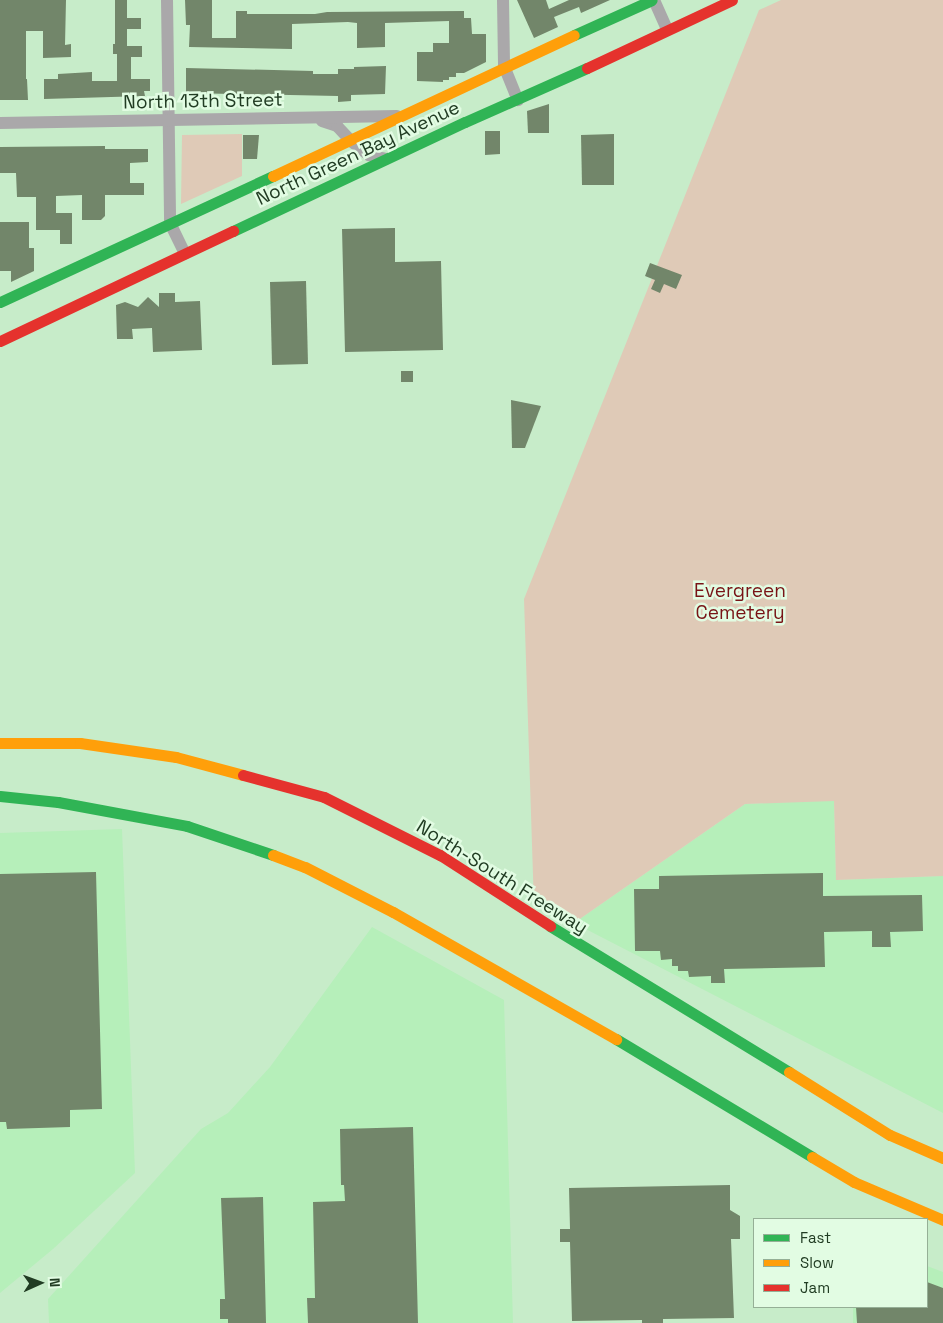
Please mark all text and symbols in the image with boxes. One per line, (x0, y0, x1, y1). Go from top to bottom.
street label: North 13th Street (123, 88, 283, 114)
street label: North Green Bay Avenue (253, 96, 463, 210)
park label: Evergreen Cemetery (694, 580, 786, 624)
street label: North-South Freeway (412, 815, 592, 939)
legend (753, 1218, 928, 1308)
text: Fast (800, 1228, 831, 1247)
text: Slow (800, 1253, 834, 1272)
north arrow (15, 1258, 65, 1308)
text: N (46, 1277, 64, 1287)
text: Jam (800, 1278, 830, 1297)

